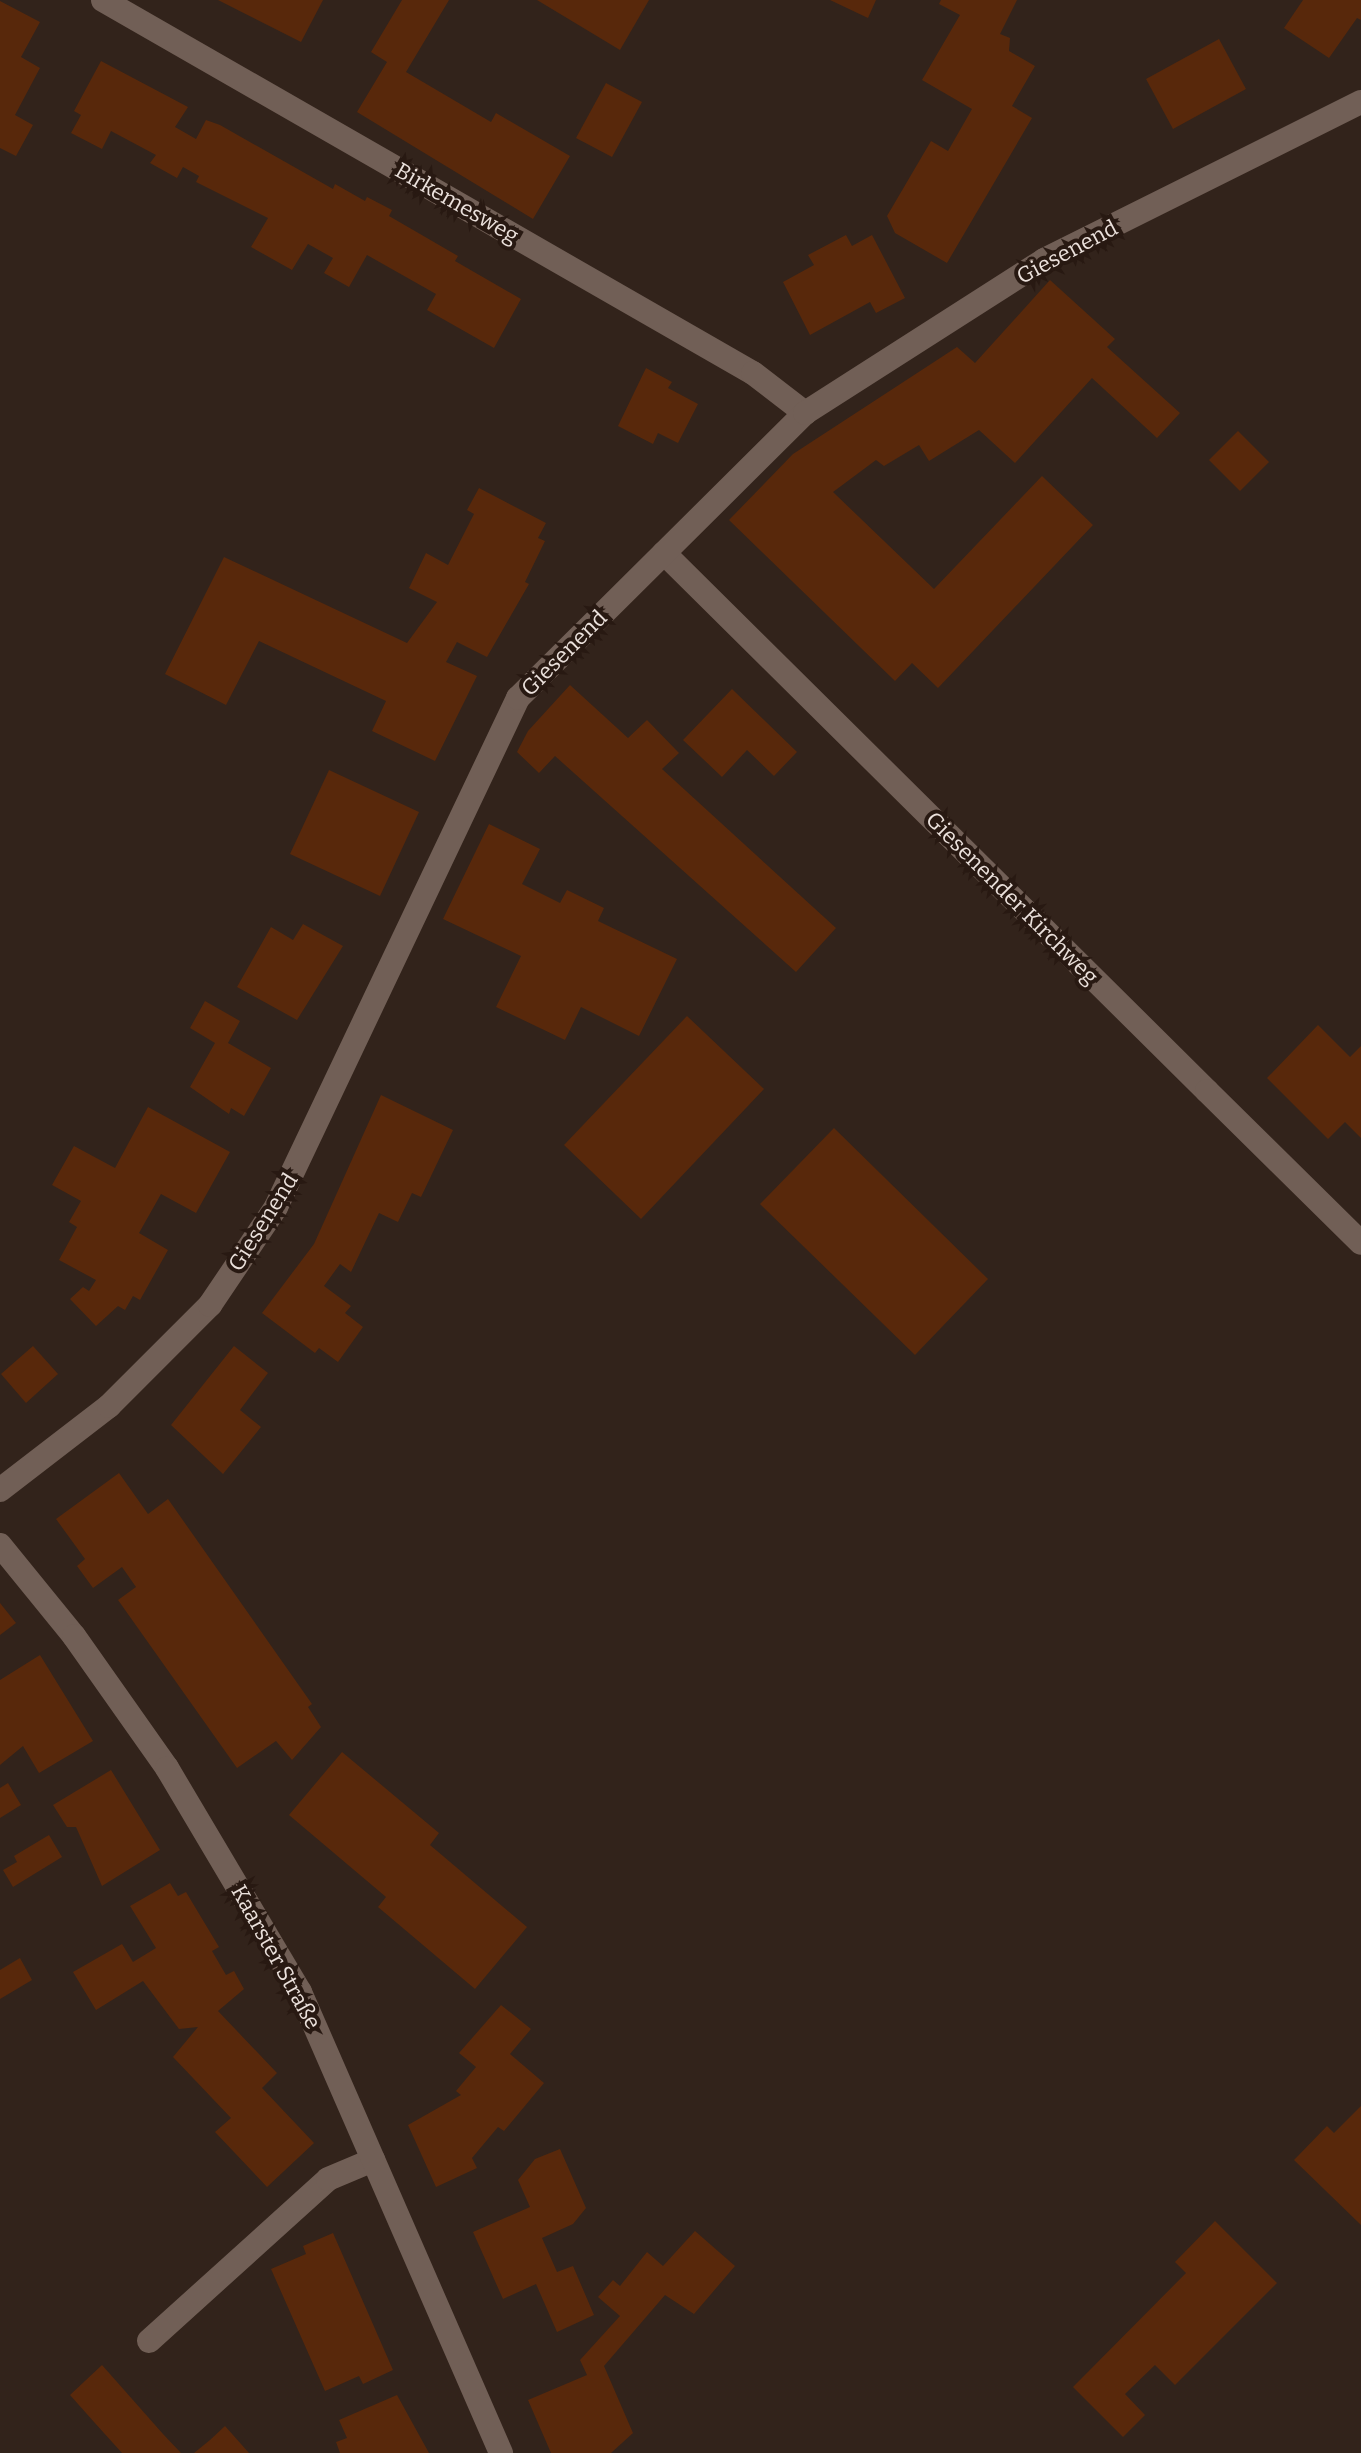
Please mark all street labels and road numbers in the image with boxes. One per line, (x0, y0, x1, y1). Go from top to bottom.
street label: Birkemesweg (391, 157, 523, 249)
street label: Giesenend (1012, 214, 1122, 290)
street label: Giesenend (516, 605, 612, 701)
street label: Giesenender Kirchweg (920, 806, 1104, 990)
street label: Giesenend (223, 1168, 303, 1276)
street label: Kaarster Straße (226, 1880, 326, 2034)

